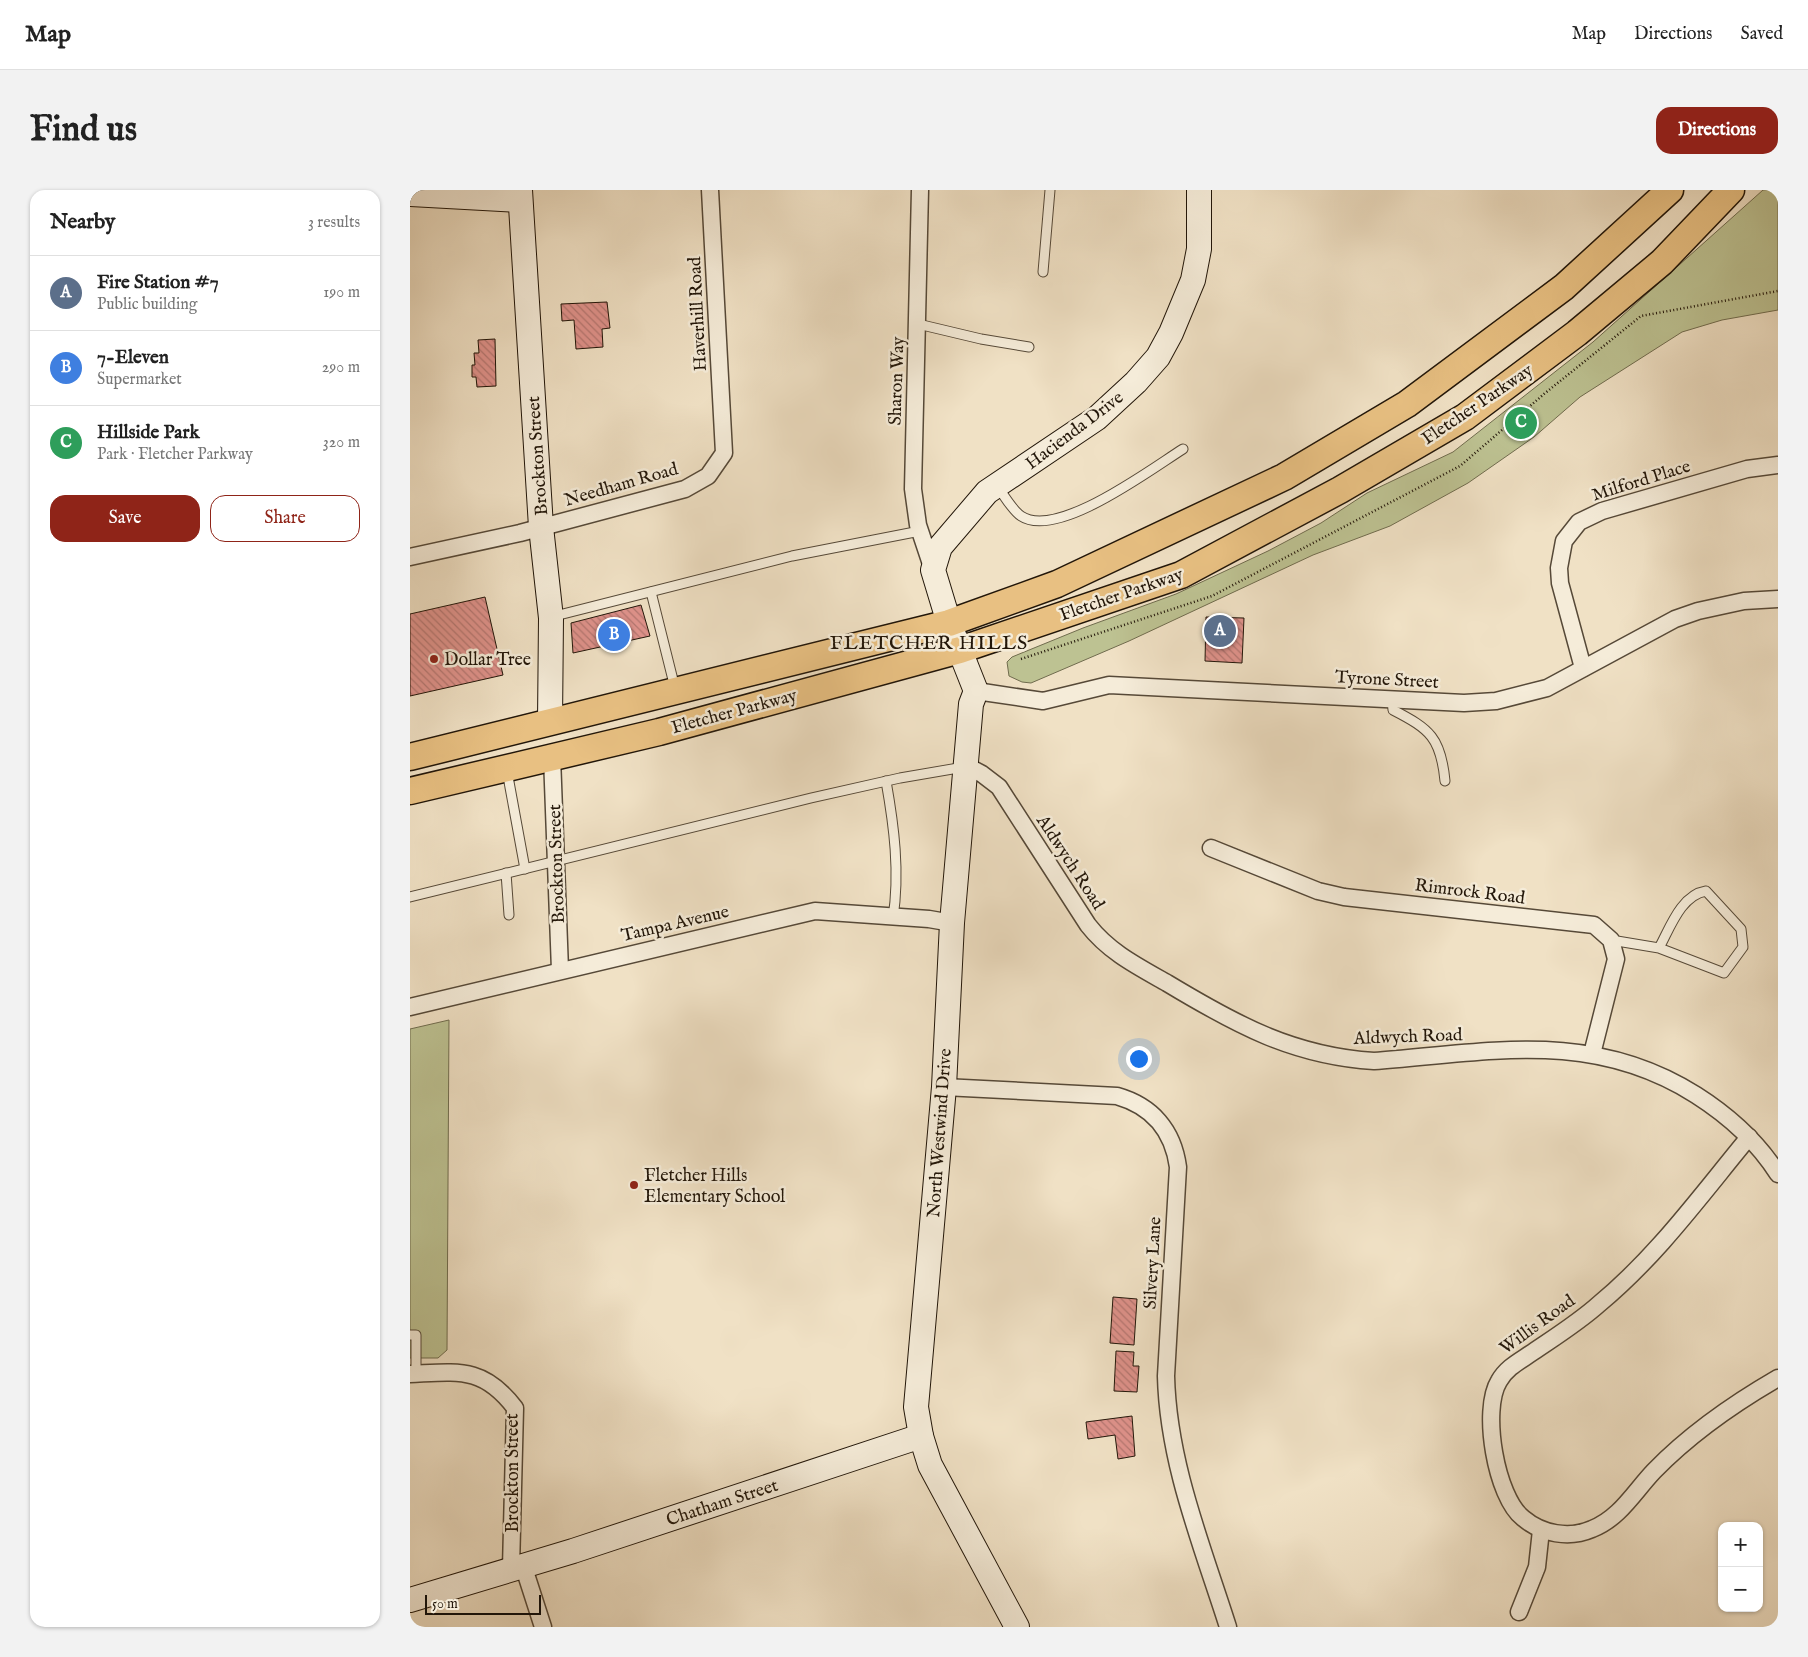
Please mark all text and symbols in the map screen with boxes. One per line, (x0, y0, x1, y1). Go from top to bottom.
text: Map (25, 19, 71, 50)
text: Map (1572, 23, 1606, 46)
text: Directions (1634, 23, 1712, 46)
text: Saved (1740, 23, 1783, 46)
button: Directions (1656, 107, 1778, 154)
text: Find us (30, 108, 137, 153)
text: Nearby (50, 209, 115, 236)
text: 3 results (308, 213, 360, 233)
street label: Haverhill Road (684, 256, 713, 372)
text: Fire Station #7 (97, 271, 219, 295)
text: A (61, 283, 71, 303)
text: 190 m (323, 283, 360, 303)
text: Public building (97, 295, 197, 315)
street label: Sharon Way (884, 336, 911, 426)
text: 7-Eleven (97, 346, 169, 370)
text: B (61, 358, 71, 378)
text: 290 m (322, 358, 360, 378)
street label: Fletcher Parkway (1418, 360, 1538, 451)
text: Supermarket (97, 370, 182, 390)
street label: Hacienda Drive (1021, 387, 1128, 476)
street label: Brockton Street (523, 395, 554, 516)
pin: C (1505, 404, 1537, 442)
text: Hillside Park (97, 421, 200, 445)
text: C (60, 433, 72, 453)
text: 320 m (323, 433, 360, 453)
text: Park · Fletcher Parkway (97, 445, 253, 465)
street label: Milford Place (1589, 456, 1694, 507)
street label: Needham Road (562, 458, 681, 513)
button: Save (50, 495, 200, 542)
button: Share (210, 495, 360, 542)
street label: Fletcher Parkway (1057, 563, 1186, 627)
pin: A (1204, 612, 1236, 650)
pin: B (598, 616, 630, 654)
district label: FLETCHER HILLS (830, 631, 1028, 656)
place label: Dollar Tree (444, 649, 531, 672)
marker: Dollar Tree (428, 653, 440, 665)
street label: Tyrone Street (1334, 666, 1439, 695)
street label: Fletcher Parkway (669, 685, 800, 740)
street label: Brockton Street (544, 804, 571, 924)
street label: Aldwych Road (1030, 810, 1109, 915)
street label: Rimrock Road (1414, 874, 1527, 911)
street label: Tampa Avenue (619, 901, 731, 948)
street label: Aldwych Road (1352, 1024, 1463, 1051)
your location (1126, 1046, 1152, 1072)
street label: North Westwind Drive (923, 1048, 958, 1219)
place label: Fletcher Hills Elementary School (644, 1165, 785, 1209)
marker: Fletcher Hills Elementary School (628, 1179, 640, 1191)
street label: Silvery Lane (1140, 1216, 1167, 1310)
street label: Willis Road (1496, 1290, 1580, 1360)
street label: Brockton Street (502, 1413, 525, 1533)
street label: Chatham Street (664, 1475, 781, 1532)
map controls (1718, 1522, 1763, 1612)
button: + (1718, 1522, 1763, 1567)
button: − (1718, 1567, 1763, 1612)
scale bar (425, 1592, 541, 1615)
text: 50 m (432, 1595, 458, 1613)

